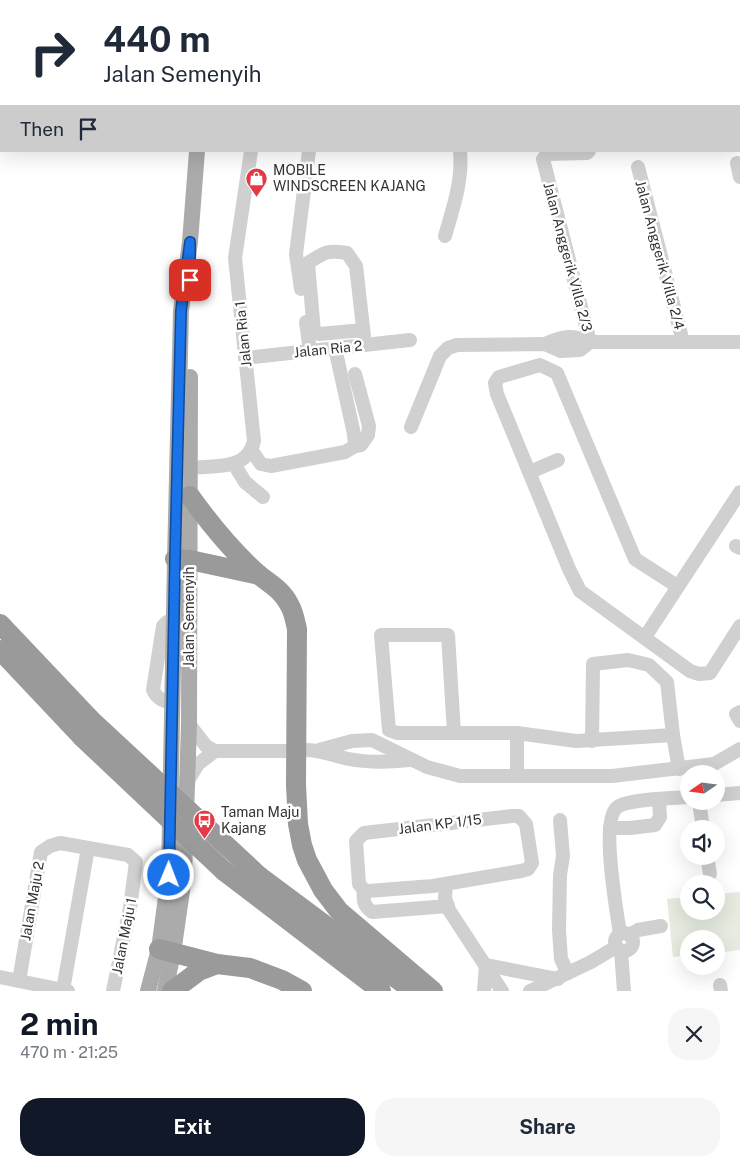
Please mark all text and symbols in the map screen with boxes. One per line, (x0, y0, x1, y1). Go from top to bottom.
text: 440 m (103, 19, 211, 60)
icon: right (20, 20, 85, 85)
text: Jalan Semenyih (103, 61, 262, 87)
icon: arrive (74, 115, 102, 143)
text: Then (20, 118, 64, 140)
place label: MOBILE WINDSCREEN KAJANG (273, 162, 426, 194)
shop icon: MOBILE WINDSCREEN KAJANG (245, 166, 269, 197)
street label: Jalan Anggerik Villa 2/4 (632, 179, 688, 332)
street label: Jalan Anggerik Villa 2/3 (540, 181, 596, 334)
pin (169, 259, 211, 301)
icon: arrive (176, 266, 204, 294)
street label: Jalan Ria 1 (232, 300, 254, 368)
street label: Jalan Ria 2 (293, 337, 363, 361)
street label: Jalan Semenyih (181, 567, 197, 667)
north arrow (680, 765, 725, 810)
map controls (680, 765, 725, 975)
place label: Taman Maju Kajang (221, 804, 299, 836)
bus stop icon: Taman Maju Kajang (193, 808, 217, 839)
street label: Jalan KP 1/15 (397, 811, 483, 837)
button: sound (680, 820, 725, 865)
position arrow (142, 848, 194, 900)
street label: Jalan Maju 2 (17, 860, 47, 942)
button: search (680, 875, 725, 920)
street label: Jalan Maju 1 (109, 896, 139, 976)
button: layers (680, 930, 725, 975)
text: 2 min (20, 1006, 99, 1042)
button: close (668, 1008, 720, 1060)
text: 470 m · 21:25 (20, 1043, 118, 1062)
button: Exit (20, 1098, 365, 1156)
button: Share (375, 1098, 720, 1156)

